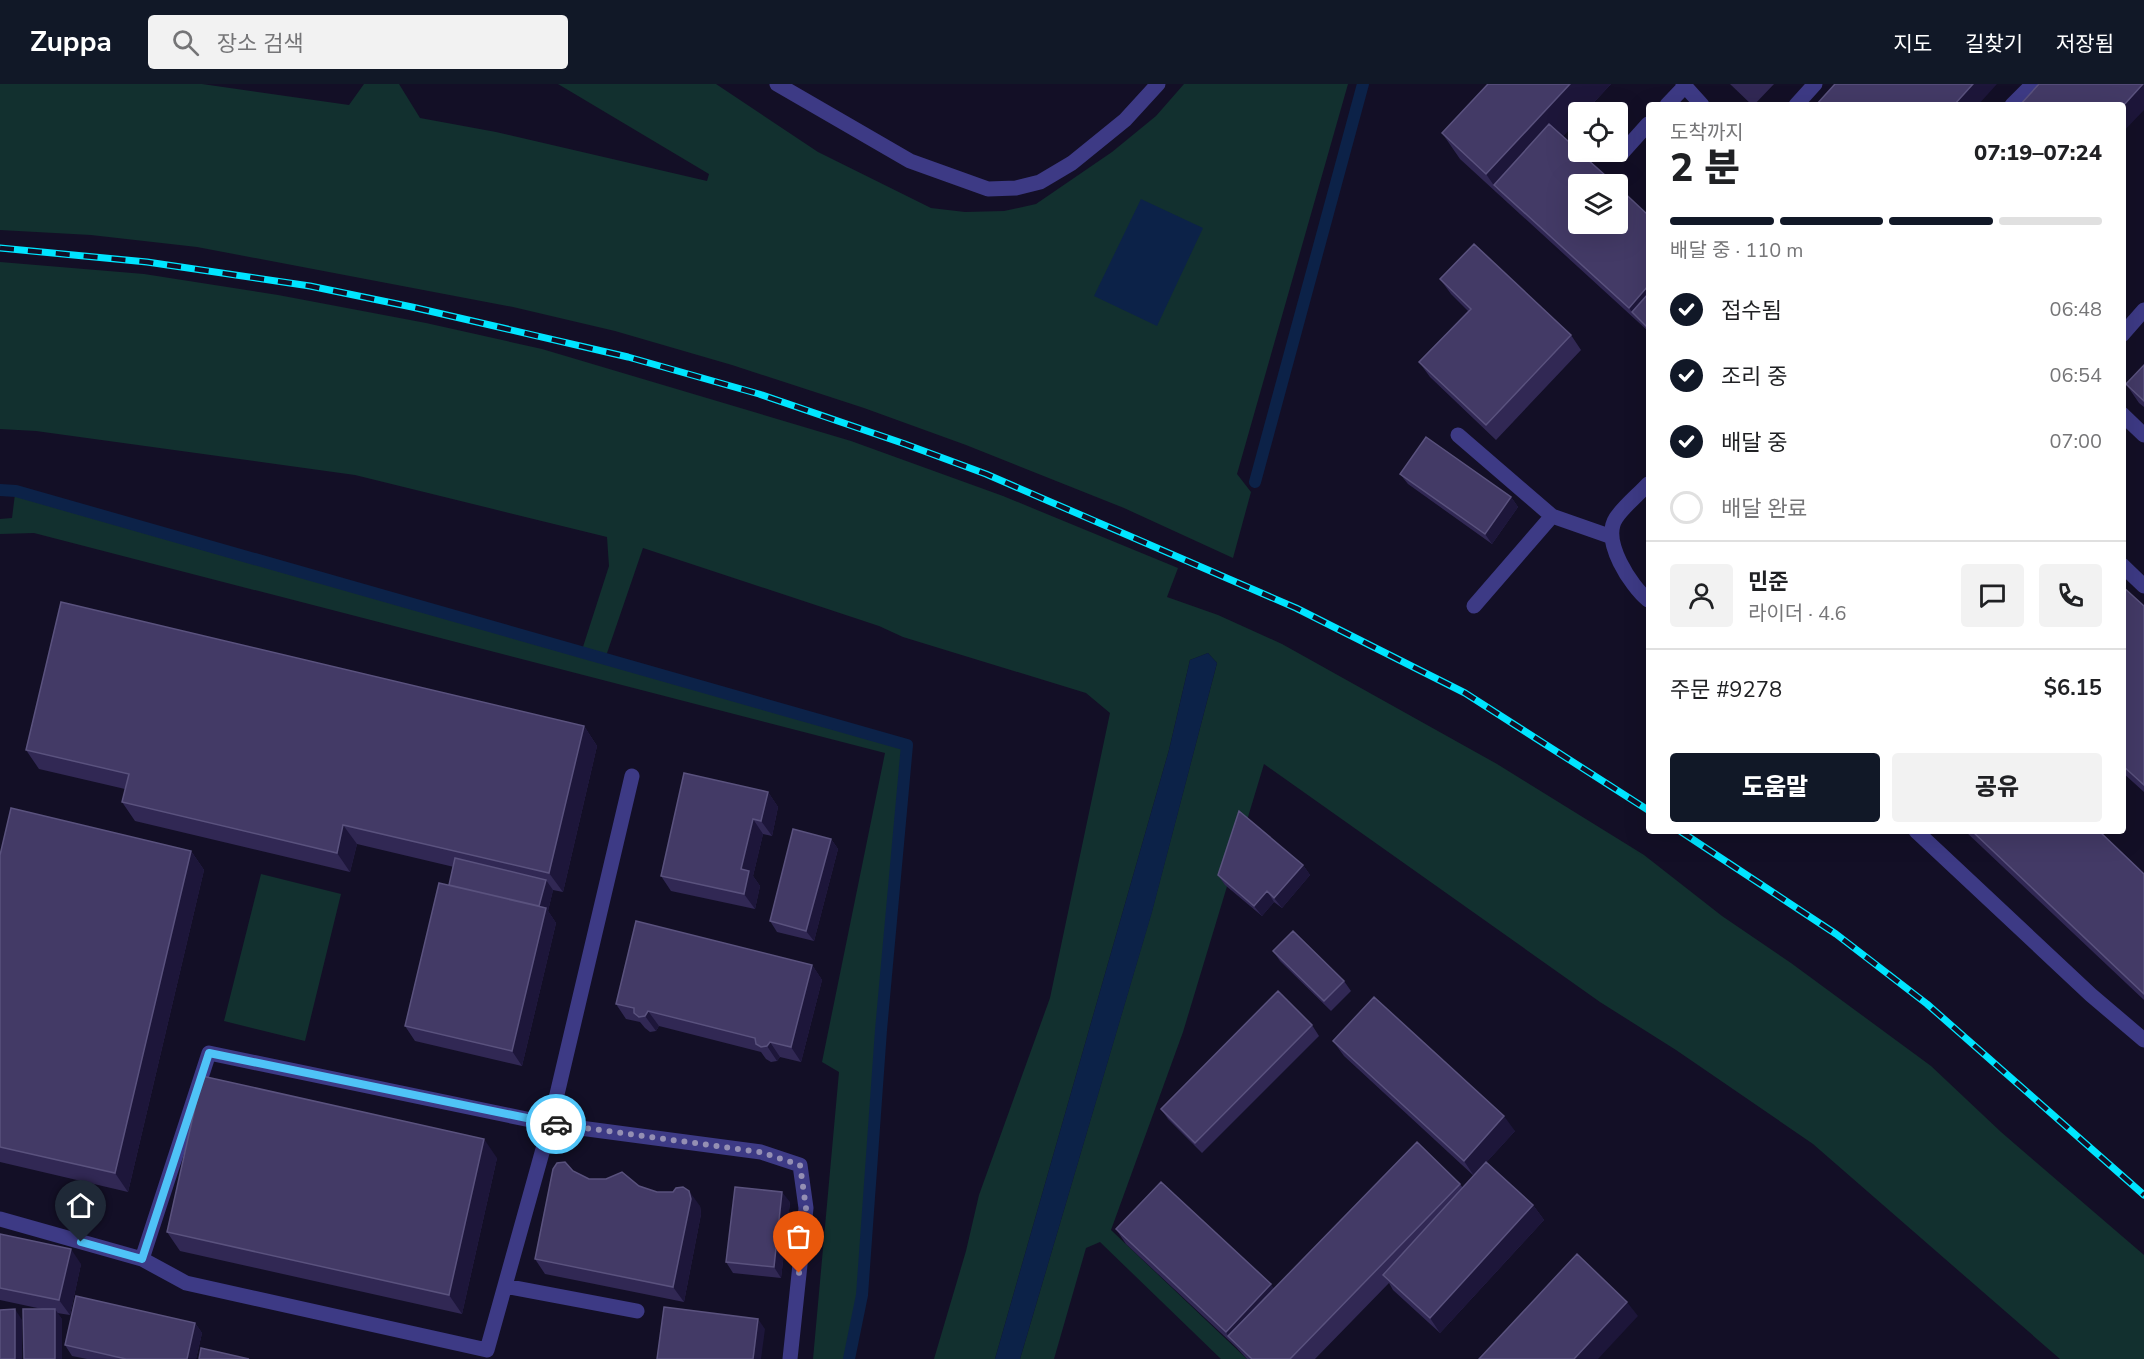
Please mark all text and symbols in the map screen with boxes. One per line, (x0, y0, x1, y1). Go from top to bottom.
search box (148, 15, 568, 69)
text: Zuppa (30, 23, 112, 61)
icon: search (169, 26, 202, 59)
text: 장소 검색 (217, 29, 303, 59)
text: 지도 (1893, 30, 1932, 58)
text: 길찾기 (1965, 30, 2023, 58)
text: 저장됨 (2056, 30, 2114, 58)
map controls (1568, 102, 1628, 234)
button: locate (1568, 102, 1628, 162)
text: 도착까지 (1670, 119, 1744, 146)
text: 07:19–07:24 (1974, 138, 2102, 168)
text: 2 분 (1670, 142, 1740, 195)
button: layers (1568, 174, 1628, 234)
text: 배달 중 · 110 m (1670, 237, 1803, 264)
icon: check (1670, 293, 1703, 326)
text: 접수됨 (1721, 296, 1782, 326)
text: 06:48 (2049, 296, 2102, 323)
icon: check (1670, 359, 1703, 392)
text: 조리 중 (1721, 362, 1787, 392)
text: 06:54 (2049, 362, 2102, 389)
icon: check (1670, 425, 1703, 458)
text: 배달 중 (1721, 428, 1787, 458)
text: 07:00 (2049, 428, 2102, 455)
text: 배달 완료 (1721, 494, 1808, 524)
button: person (1670, 564, 1733, 627)
button: chat (1961, 564, 2024, 627)
button: phone (2039, 564, 2102, 627)
text: 민준 (1748, 567, 1788, 597)
text: 라이더 · 4.6 (1748, 600, 1847, 627)
text: $6.15 (2044, 673, 2102, 703)
text: 주문 #9278 (1670, 675, 1782, 705)
button: 도움말 (1670, 753, 1880, 822)
button: 공유 (1892, 753, 2102, 822)
courier (526, 1094, 586, 1154)
icon: car (540, 1108, 573, 1141)
pin (55, 1180, 106, 1242)
icon: home (64, 1189, 97, 1222)
pin (773, 1211, 824, 1273)
icon: bag (782, 1220, 815, 1253)

